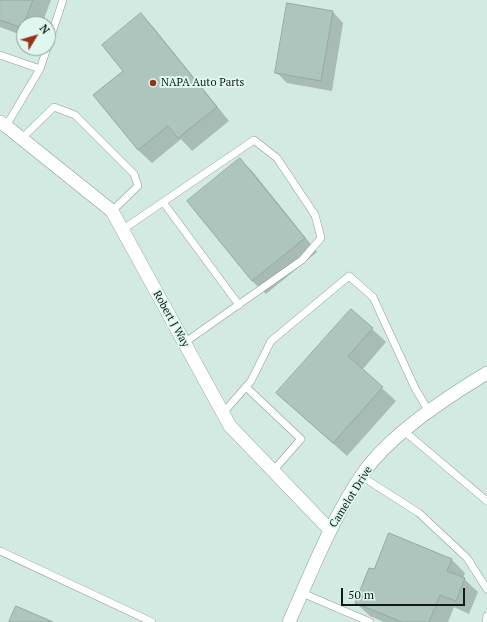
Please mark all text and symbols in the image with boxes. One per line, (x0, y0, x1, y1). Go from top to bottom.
north arrow (16, 16, 56, 56)
text: N (37, 22, 53, 37)
place label: NAPA Auto Parts (161, 76, 244, 90)
marker: NAPA Auto Parts (148, 78, 158, 88)
street label: Robert J Way (150, 288, 192, 350)
street label: Camelot Drive (327, 464, 375, 530)
scale bar (343, 580, 467, 606)
text: 50 m (348, 587, 374, 602)

